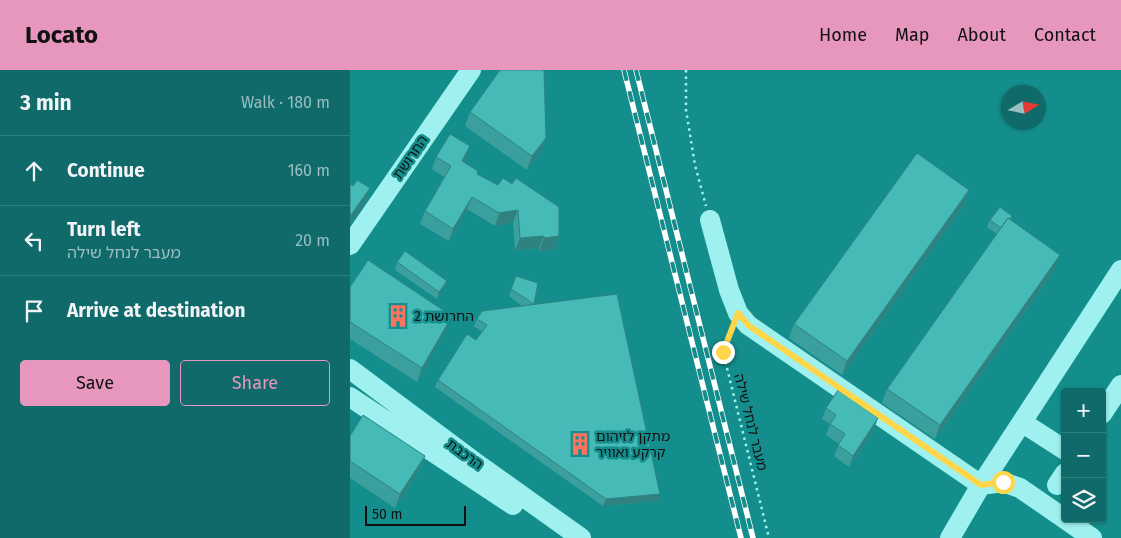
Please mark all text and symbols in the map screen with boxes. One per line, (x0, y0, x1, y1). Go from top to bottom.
text: Locato (25, 21, 98, 49)
text: Home (819, 24, 867, 46)
text: Map (895, 24, 929, 46)
text: About (957, 24, 1006, 46)
text: Contact (1034, 24, 1096, 46)
north arrow (1001, 85, 1046, 130)
text: 3 min (20, 90, 72, 116)
text: Walk · 180 m (241, 93, 330, 112)
street label: החרושת (389, 132, 432, 182)
icon: ahead (20, 157, 48, 185)
text: Continue (67, 159, 145, 182)
text: 160 m (288, 161, 330, 180)
text: Turn left (67, 218, 141, 241)
icon: left (20, 227, 48, 255)
text: 20 m (295, 231, 330, 250)
text: מעבר לנחל שילה (67, 243, 181, 262)
icon: arrive (20, 297, 48, 325)
text: Arrive at destination (67, 299, 246, 322)
building icon: החרושת 2 (385, 303, 411, 329)
place label: החרושת 2 (414, 308, 474, 325)
route end (712, 341, 735, 364)
button: Save (20, 360, 170, 406)
button: Share (180, 360, 330, 406)
street label: מעבר לנחל שילה (730, 372, 771, 472)
map controls (1061, 388, 1106, 523)
button: + (1061, 388, 1106, 433)
place label: מתקן לזיהום קרקע ואוויר (596, 428, 670, 461)
building icon: מתקן לזיהום קרקע ואוויר (567, 431, 593, 457)
button: − (1061, 433, 1106, 478)
street label: הרכבת (443, 436, 486, 473)
route start (992, 471, 1015, 494)
button: layers (1061, 478, 1106, 523)
scale bar (365, 503, 466, 526)
text: 50 m (372, 506, 403, 523)

